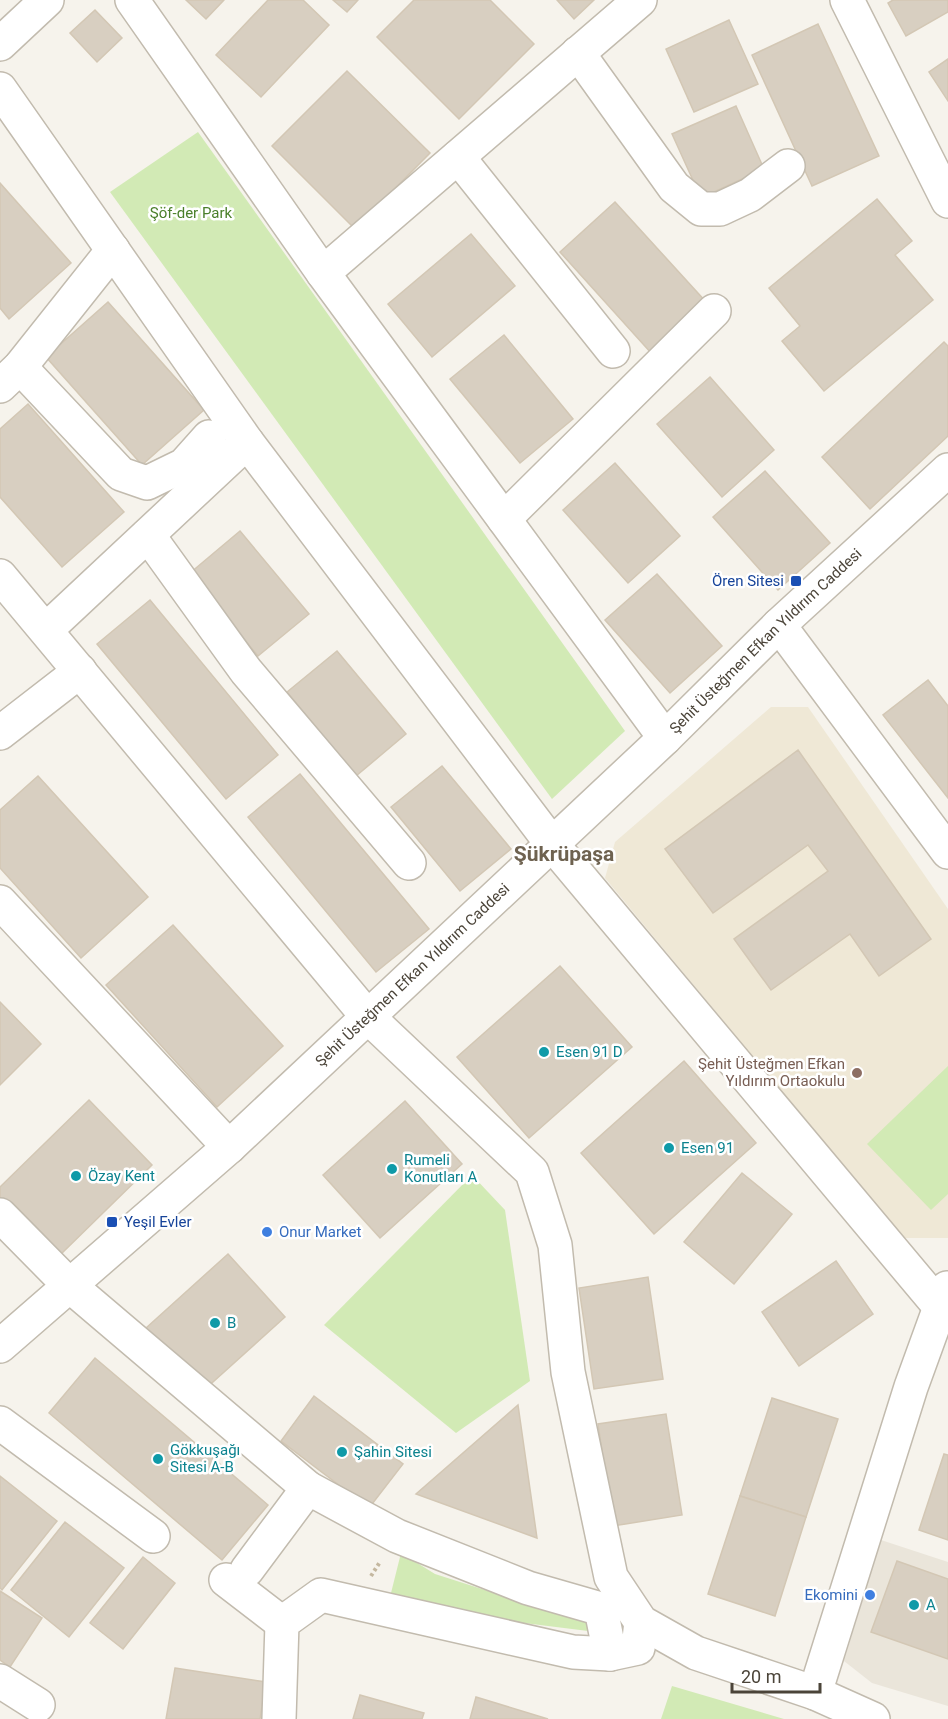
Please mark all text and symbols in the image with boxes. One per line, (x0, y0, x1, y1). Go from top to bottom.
park label: Şöf-der Park (150, 204, 233, 222)
street label: Şehit Üsteğmen Efkan Yıldırım Caddesi (666, 545, 865, 737)
place label: Ören Sitesi (712, 572, 784, 590)
marker: Ören Sitesi (789, 574, 803, 588)
district label: Şükrüpaşa (514, 842, 614, 866)
street label: Şehit Üsteğmen Efkan Yıldırım Caddesi (312, 880, 513, 1070)
place label: Esen 91 D (556, 1043, 623, 1061)
marker: Esen 91 D (537, 1045, 551, 1059)
place label: Şehit Üsteğmen Efkan Yıldırım Ortaokulu (698, 1055, 845, 1090)
marker: Şehit Üsteğmen Efkan Yıldırım Ortaokulu (850, 1066, 864, 1080)
place label: Esen 91 (681, 1139, 734, 1157)
marker: Esen 91 (662, 1141, 676, 1155)
place label: Rumeli Konutları A (404, 1151, 478, 1186)
marker: Rumeli Konutları A (385, 1162, 399, 1176)
place label: Özay Kent (88, 1167, 155, 1185)
marker: Özay Kent (69, 1169, 83, 1183)
place label: Yeşil Evler (124, 1213, 192, 1231)
marker: Yeşil Evler (105, 1215, 119, 1229)
place label: Onur Market (279, 1223, 361, 1241)
marker: Onur Market (260, 1225, 274, 1239)
place label: B (227, 1314, 236, 1332)
marker: B (208, 1316, 222, 1330)
place label: Gökkuşağı Sitesi A-B (170, 1441, 240, 1476)
place label: Şahin Sitesi (354, 1443, 432, 1461)
marker: Şahin Sitesi (335, 1445, 349, 1459)
marker: Gökkuşağı Sitesi A-B (151, 1452, 165, 1466)
place label: Ekomini (805, 1586, 858, 1604)
marker: Ekomini (863, 1588, 877, 1602)
place label: A (926, 1596, 936, 1614)
marker: A (907, 1598, 921, 1612)
scale bar (732, 1656, 820, 1694)
text: 20 m (741, 1666, 781, 1687)

